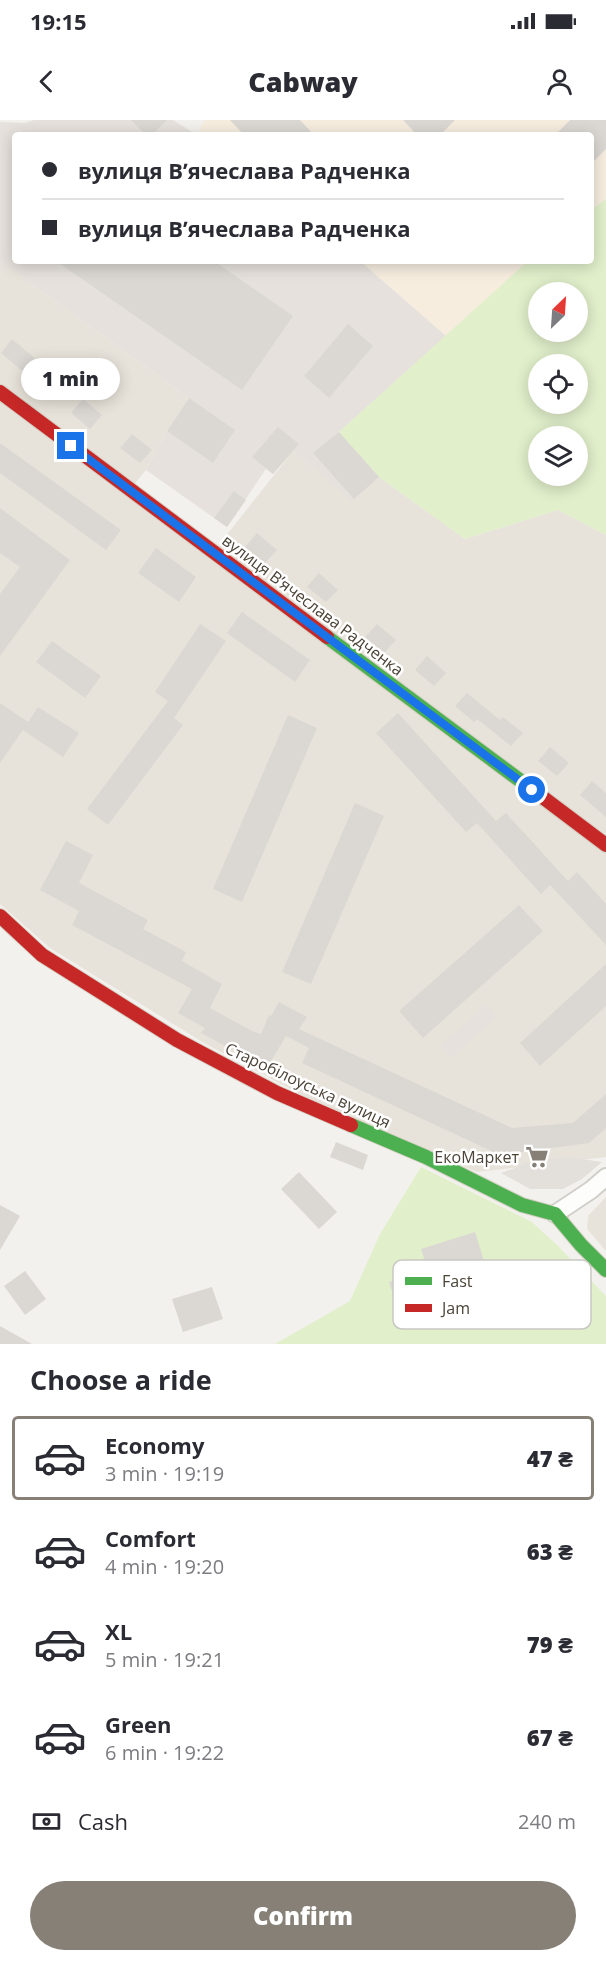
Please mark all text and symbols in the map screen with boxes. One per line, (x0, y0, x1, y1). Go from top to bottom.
text: 19:15 (30, 6, 87, 36)
text: Cabway (248, 63, 358, 100)
icon: back (30, 65, 63, 98)
icon: person (543, 65, 576, 98)
text: вулиця Вʼячеслава Радченка (78, 155, 411, 185)
text: вулиця Вʼячеслава Радченка (78, 213, 411, 243)
north arrow (528, 282, 588, 342)
map controls (528, 282, 588, 486)
button: locate (528, 354, 588, 414)
callout: 1 min (22, 359, 121, 401)
text: 1 min (42, 365, 99, 392)
button: layers (528, 426, 588, 486)
route end (57, 432, 84, 459)
street label: вулиця Вʼячеслава Радченка (218, 529, 408, 681)
route start (518, 776, 545, 803)
street label: Старобілоуська вулиця (222, 1037, 394, 1133)
supermarket icon: ЕкоМаркет (524, 1144, 550, 1170)
place label: ЕкоМаркет (434, 1146, 519, 1168)
legend (393, 1260, 591, 1329)
text: Fast (442, 1270, 473, 1292)
text: Jam (440, 1297, 470, 1319)
text: Choose a ride (30, 1361, 212, 1398)
text: Economy (105, 1430, 204, 1460)
icon: car (33, 1431, 87, 1485)
text: 47 ₴ (527, 1443, 573, 1473)
text: 3 min · 19:19 (105, 1460, 224, 1487)
text: Comfort (105, 1523, 196, 1553)
icon: car (33, 1524, 87, 1578)
text: 63 ₴ (527, 1536, 573, 1566)
text: 4 min · 19:20 (105, 1553, 224, 1580)
text: XL (105, 1616, 132, 1646)
icon: car (33, 1617, 87, 1671)
text: 79 ₴ (527, 1629, 573, 1659)
text: 5 min · 19:21 (105, 1646, 224, 1673)
text: Green (105, 1709, 171, 1739)
icon: car (33, 1710, 87, 1764)
text: 67 ₴ (527, 1722, 573, 1752)
text: 6 min · 19:22 (105, 1739, 224, 1766)
icon: cash (30, 1805, 63, 1838)
text: Cash (78, 1806, 128, 1836)
text: 240 m (518, 1808, 576, 1835)
button: Confirm (30, 1881, 576, 1950)

